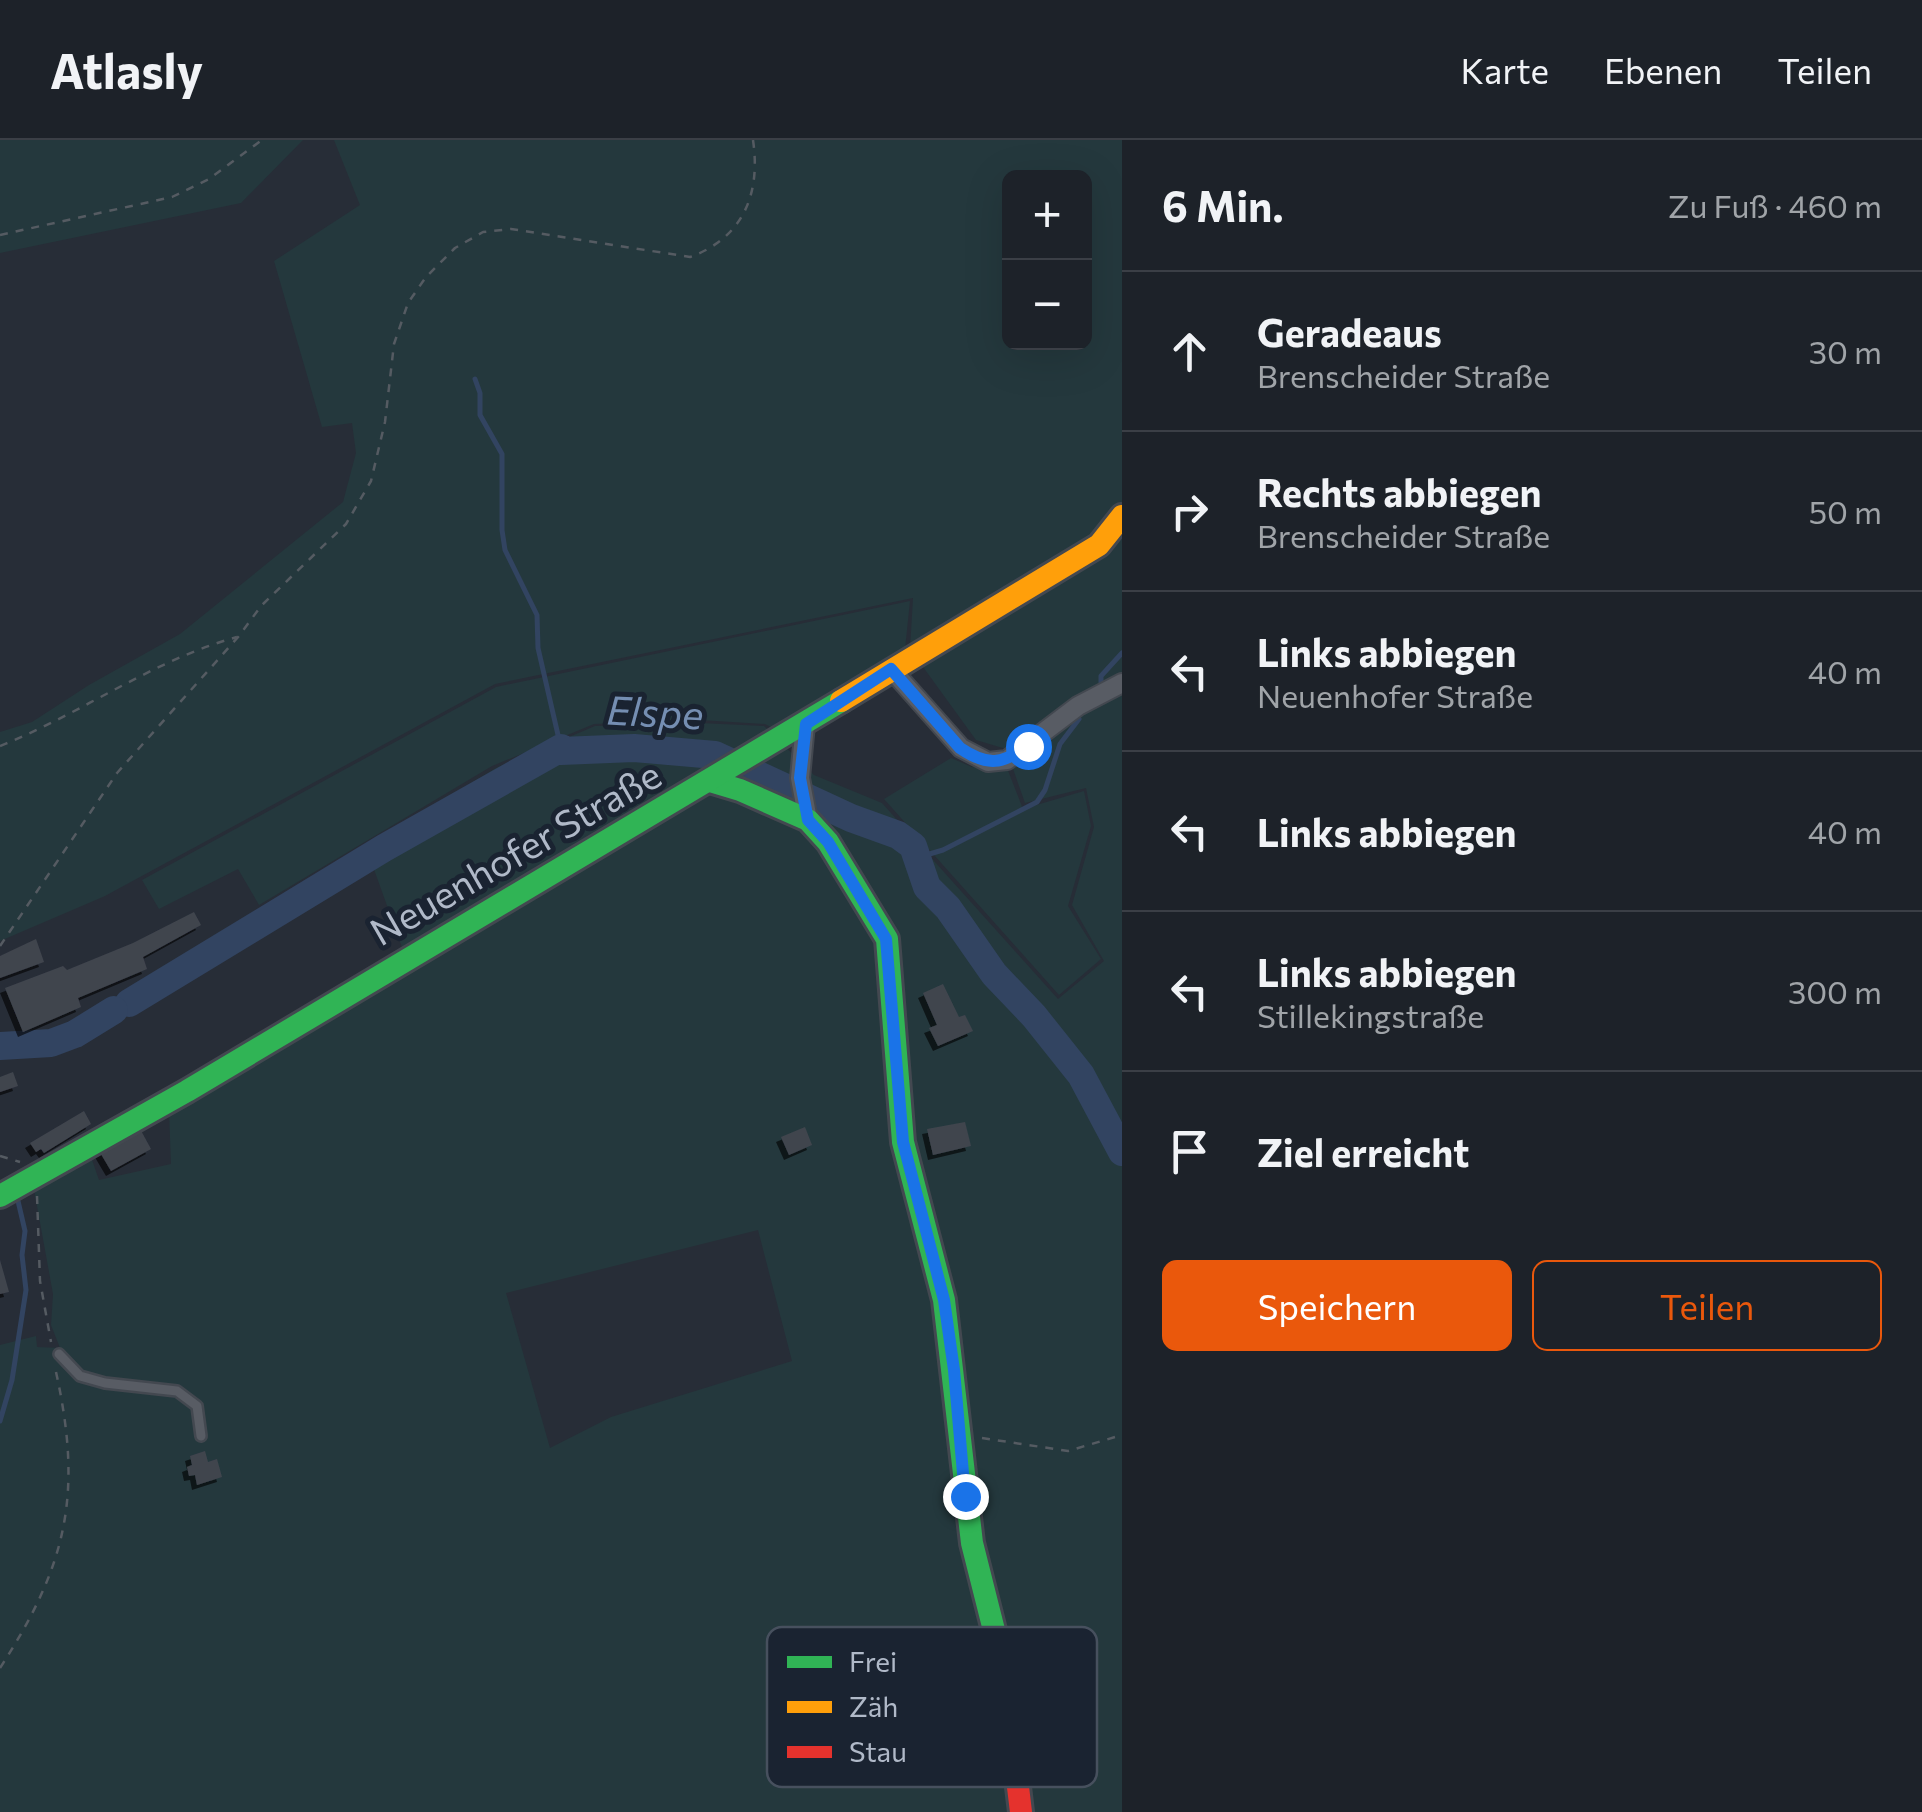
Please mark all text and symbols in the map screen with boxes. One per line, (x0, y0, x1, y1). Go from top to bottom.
text: Atlasly (50, 40, 203, 99)
text: Karte (1461, 48, 1549, 91)
text: Ebenen (1604, 48, 1722, 91)
text: Teilen (1777, 48, 1872, 91)
map controls (1002, 170, 1092, 350)
button: + (1002, 170, 1092, 260)
text: 6 Min. (1162, 179, 1284, 231)
text: Zu Fuß · 460 m (1668, 185, 1882, 225)
button: − (1002, 260, 1092, 350)
text: Geradeaus (1257, 308, 1442, 355)
icon: ahead (1162, 324, 1217, 379)
text: 30 m (1809, 331, 1882, 371)
text: Brenscheider Straße (1257, 355, 1550, 395)
text: Rechts abbiegen (1257, 468, 1541, 515)
icon: right (1162, 484, 1217, 539)
text: 50 m (1809, 491, 1882, 531)
text: Brenscheider Straße (1257, 515, 1550, 555)
text: Links abbiegen (1257, 628, 1517, 675)
icon: left (1162, 644, 1217, 699)
text: 40 m (1808, 651, 1882, 691)
text: Neuenhofer Straße (1257, 675, 1533, 715)
water label: Elspe (605, 684, 705, 738)
route start (1006, 724, 1052, 770)
street label: Neuenhofer Straße (361, 750, 668, 954)
icon: left (1162, 804, 1217, 859)
text: Links abbiegen (1257, 808, 1517, 855)
text: 40 m (1808, 811, 1882, 851)
text: Links abbiegen (1257, 948, 1517, 995)
icon: left (1162, 964, 1217, 1019)
text: 300 m (1788, 971, 1882, 1011)
text: Stillekingstraße (1257, 995, 1484, 1035)
icon: arrive (1162, 1124, 1217, 1179)
text: Ziel erreicht (1257, 1128, 1469, 1175)
button: Speichern (1162, 1260, 1512, 1351)
button: Teilen (1532, 1260, 1882, 1351)
route end (943, 1474, 989, 1520)
legend (767, 1627, 1097, 1787)
text: Frei (849, 1644, 897, 1678)
text: Zäh (849, 1689, 898, 1723)
text: Stau (849, 1734, 907, 1768)

